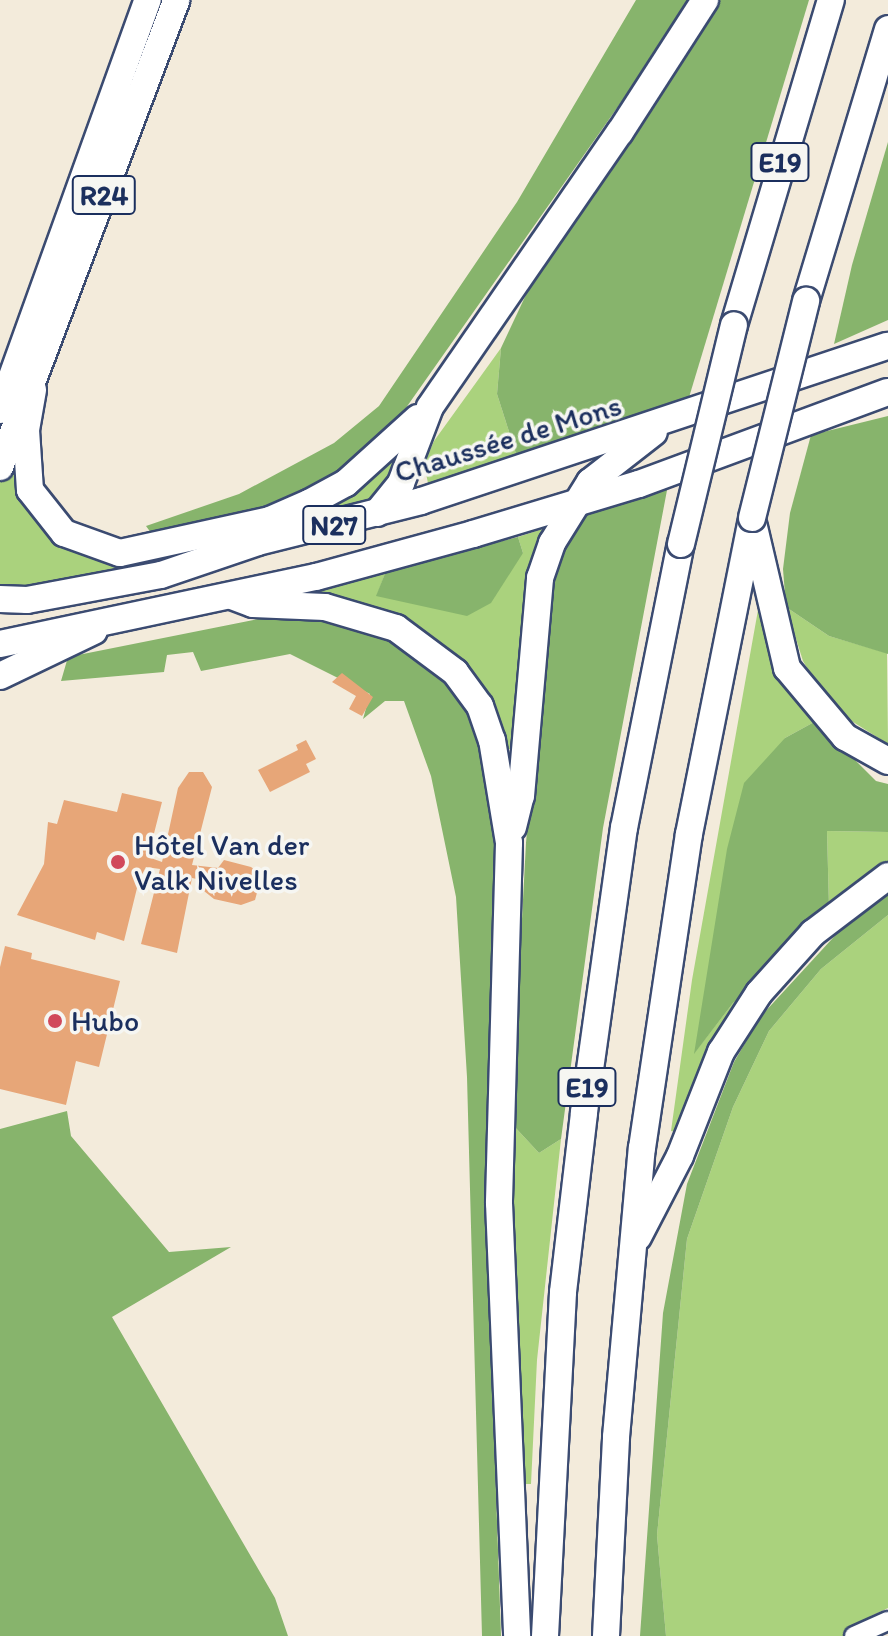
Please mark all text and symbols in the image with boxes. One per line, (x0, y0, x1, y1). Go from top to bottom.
road number: E19 (750, 138, 810, 186)
road number: R24 (70, 171, 138, 219)
street label: Chaussée de Mons (390, 387, 626, 491)
road number: N27 (302, 501, 366, 549)
place label: Hôtel Van der Valk Nivelles (134, 827, 309, 898)
marker: Hôtel Van der Valk Nivelles (109, 853, 127, 871)
place label: Hubo (71, 1003, 139, 1039)
marker: Hubo (46, 1012, 64, 1030)
road number: E19 (557, 1063, 617, 1111)

